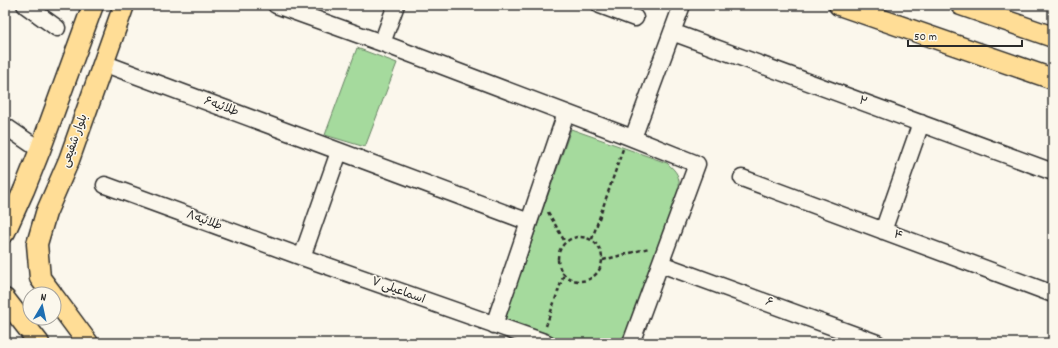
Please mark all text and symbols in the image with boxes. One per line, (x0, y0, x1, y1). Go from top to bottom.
scale bar (908, 22, 1022, 48)
text: 50 m (914, 29, 937, 46)
street label: طلائیه۶ (201, 93, 241, 121)
street label: ۲ (856, 93, 870, 111)
street label: بلوار شفیعی (57, 112, 93, 170)
street label: طلائیه۸ (184, 207, 224, 235)
street label: ۴ (891, 226, 905, 246)
street label: اسماعیلی ۷ (369, 273, 427, 309)
north arrow (22, 286, 62, 326)
text: N (39, 290, 48, 307)
street label: ۶ (763, 294, 775, 312)

